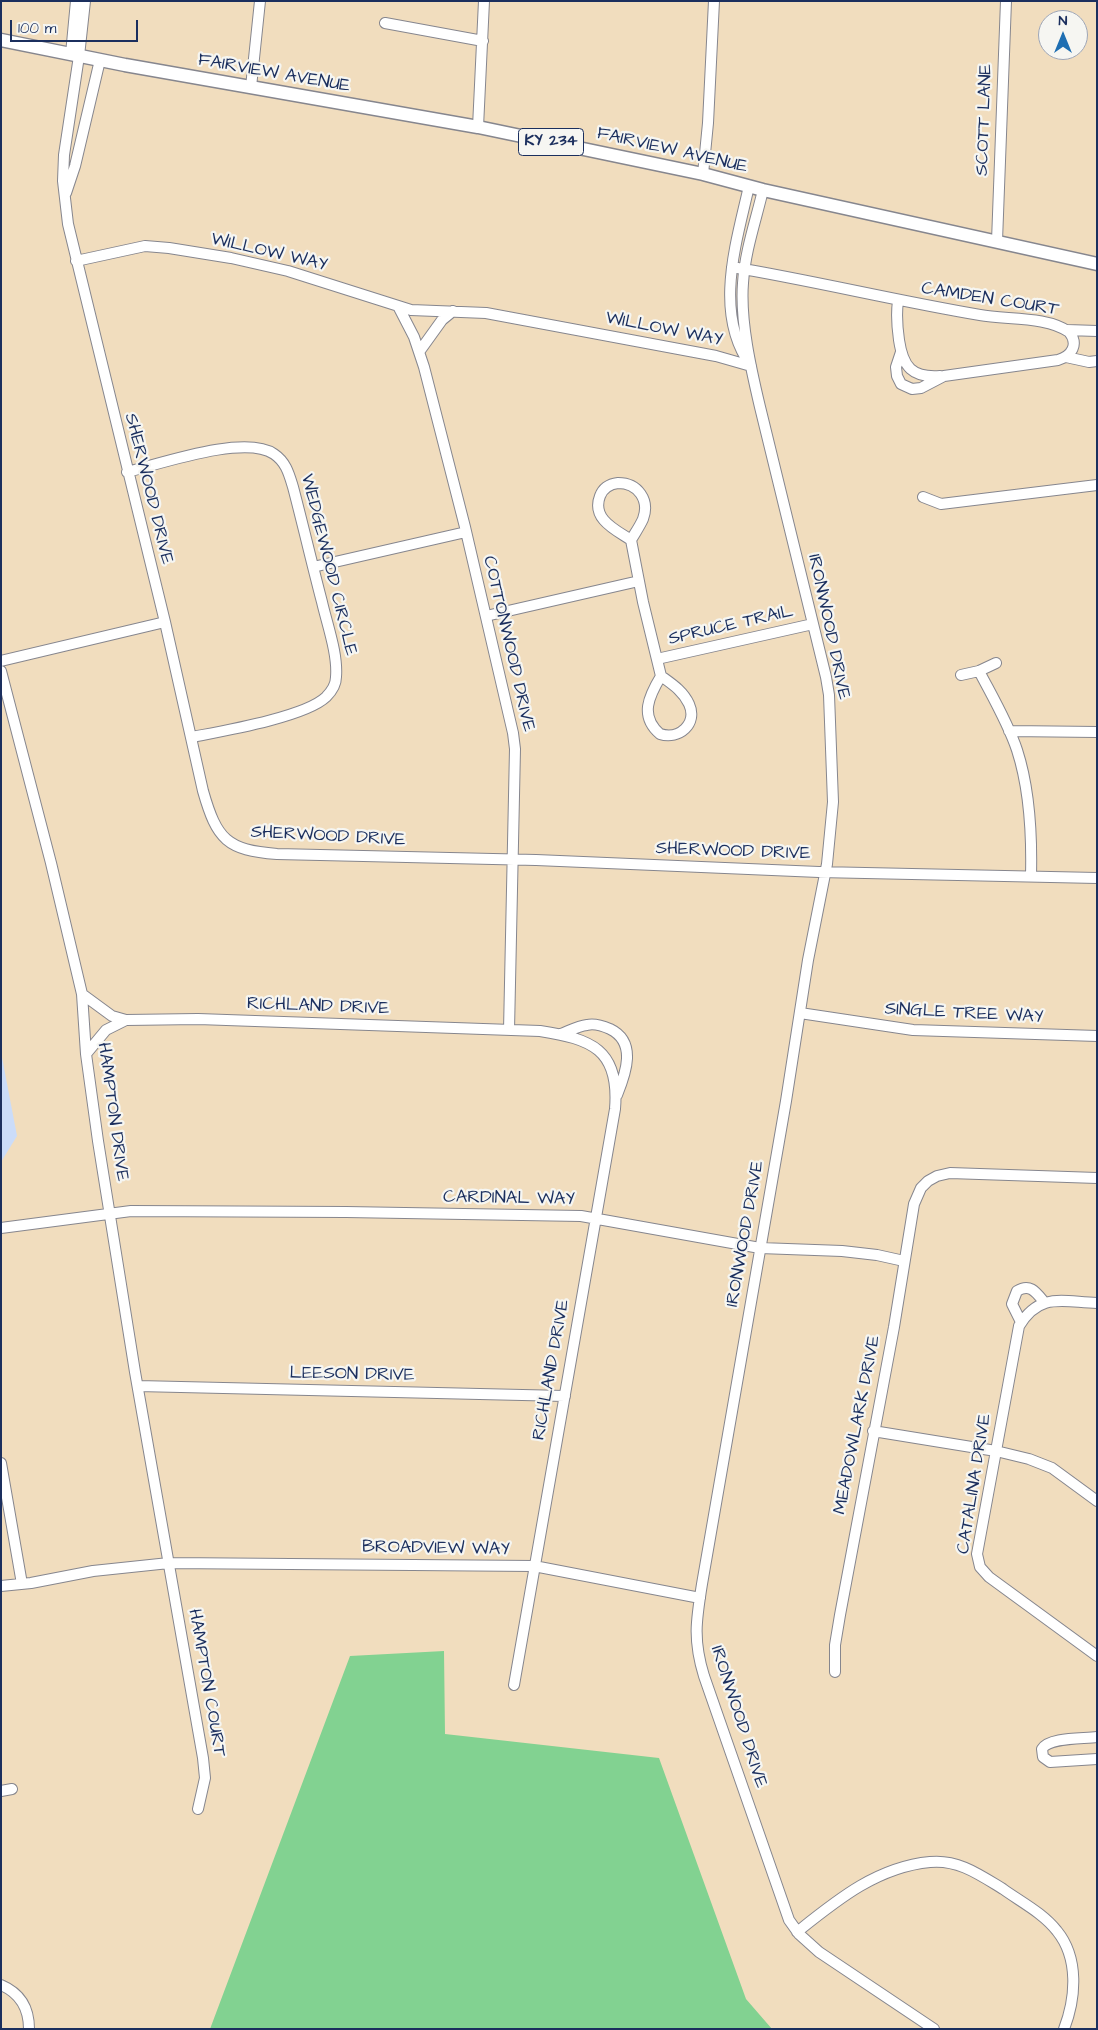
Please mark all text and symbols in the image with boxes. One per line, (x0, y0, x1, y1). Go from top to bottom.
scale bar (12, 10, 140, 42)
north arrow (1038, 10, 1088, 60)
text: N (1059, 11, 1067, 31)
text: 100 m (18, 18, 57, 39)
street label: FAIRVIEW AVENUE (196, 50, 352, 98)
street label: SCOTT LANE (972, 64, 998, 176)
street label: FAIRVIEW AVENUE (595, 123, 749, 179)
road number: KY 234 (518, 128, 584, 156)
street label: WILLOW WAY (209, 229, 329, 277)
street label: CAMDEN COURT (920, 278, 1060, 322)
street label: WILLOW WAY (604, 308, 724, 352)
street label: SHERWOOD DRIVE (119, 411, 177, 567)
street label: WEDGEWOOD CIRCLE (295, 472, 361, 658)
street label: IRONWOOD DRIVE (802, 552, 854, 702)
street label: COTTONWOOD DRIVE (477, 554, 539, 734)
street label: SPRUCE TRAIL (667, 601, 795, 651)
street label: SHERWOOD DRIVE (250, 822, 406, 852)
street label: SHERWOOD DRIVE (655, 839, 811, 865)
street label: RICHLAND DRIVE (246, 994, 390, 1020)
street label: SINGLE TREE WAY (884, 999, 1044, 1029)
street label: HAMPTON DRIVE (92, 1041, 132, 1183)
street label: IRONWOOD DRIVE (723, 1159, 769, 1309)
street label: CARDINAL WAY (443, 1187, 575, 1211)
street label: RICHLAND DRIVE (529, 1298, 575, 1442)
street label: MEADOWLARK DRIVE (830, 1334, 886, 1516)
street label: LEESON DRIVE (289, 1363, 415, 1387)
street label: CATALINA DRIVE (953, 1412, 997, 1556)
street label: BROADVIEW WAY (362, 1537, 510, 1561)
street label: HAMPTON COURT (182, 1608, 230, 1758)
street label: IRONWOOD DRIVE (705, 1643, 771, 1791)

